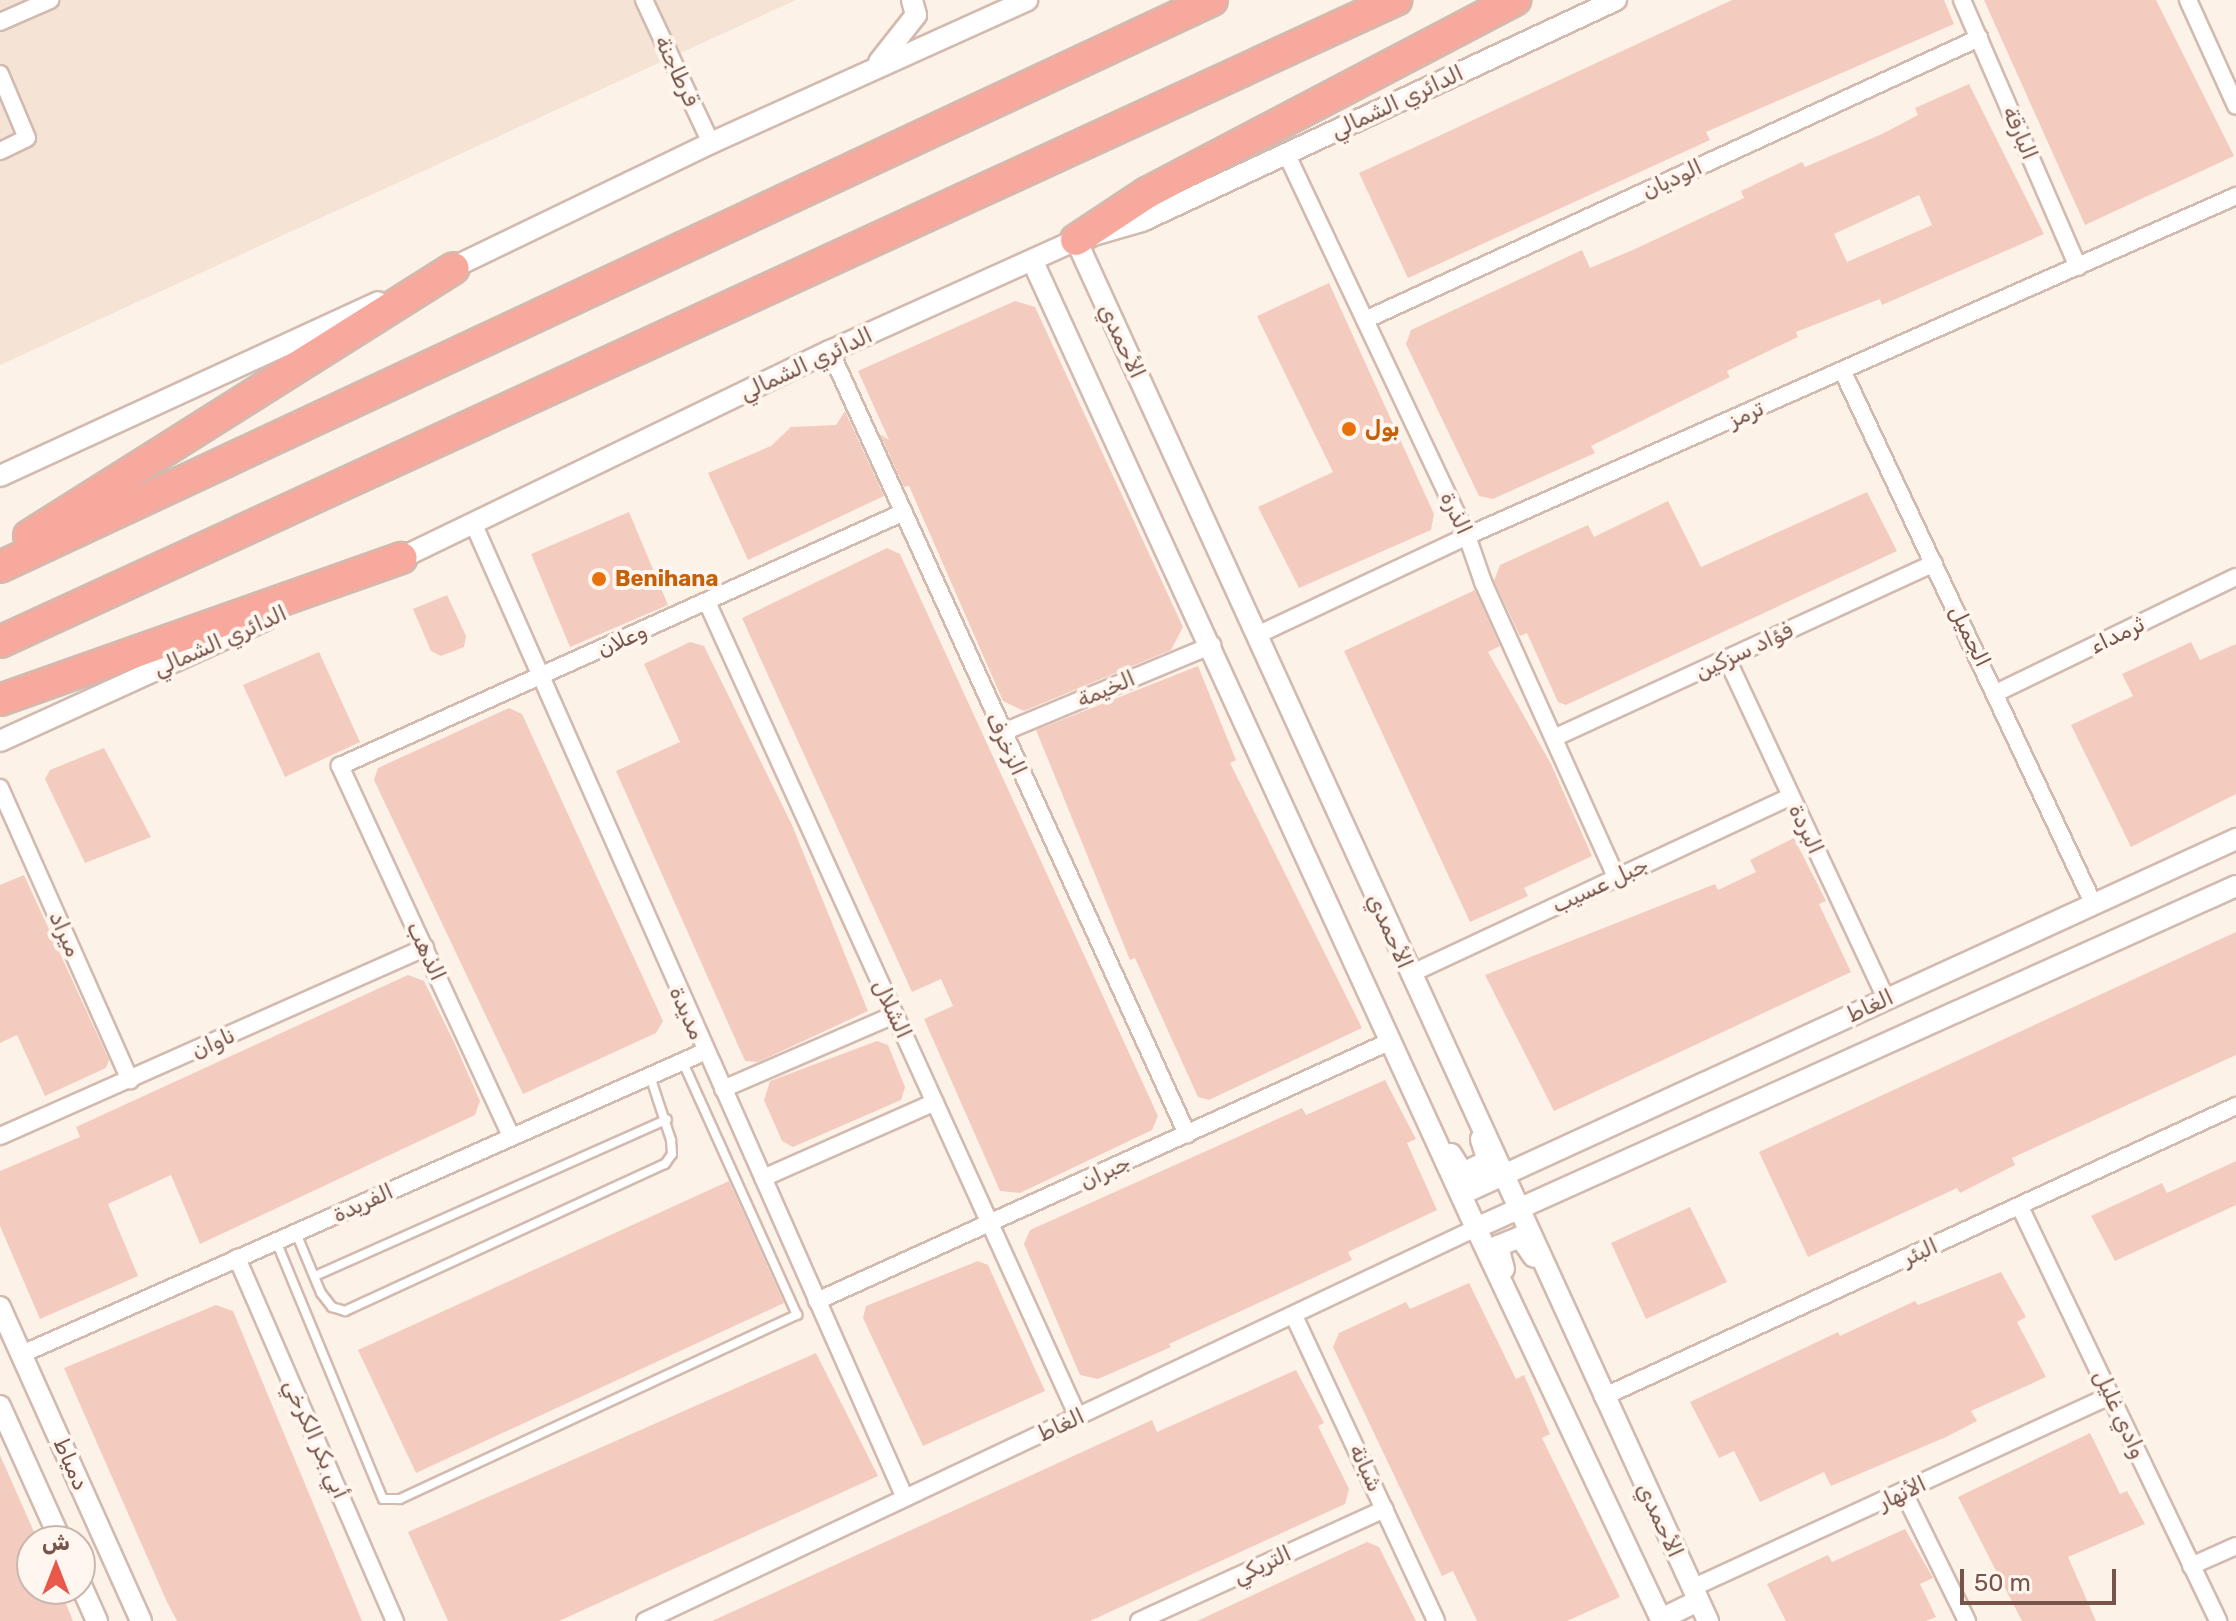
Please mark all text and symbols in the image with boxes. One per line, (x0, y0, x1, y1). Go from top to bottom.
street label: قرطاجنة (649, 31, 705, 111)
street label: الدائري الشمالي (1326, 60, 1468, 144)
street label: البارقة (1997, 102, 2043, 164)
street label: الوديان (1638, 154, 1706, 204)
street label: الأحمدي (1093, 299, 1151, 383)
street label: الدائري الشمالي (735, 322, 877, 406)
street label: ترمز (1724, 395, 1768, 433)
place label: بول (1365, 416, 1400, 442)
marker: بول (1340, 420, 1358, 438)
street label: الذرة (1435, 487, 1477, 539)
place label: Benihana (615, 566, 718, 592)
marker: Benihana (590, 570, 608, 588)
street label: الدائري الشمالي (149, 600, 291, 682)
street label: الجميل (1944, 601, 1996, 671)
street label: ثرمداء (2085, 610, 2149, 660)
street label: وعلان (593, 617, 651, 663)
street label: فؤاد سزكين (1691, 617, 1797, 685)
street label: الخيمة (1073, 665, 1139, 713)
street label: الزخرف (980, 708, 1032, 780)
street label: البردة (1783, 800, 1829, 858)
street label: جبل عسيب (1548, 851, 1652, 919)
street label: الأحمدي (1362, 889, 1418, 973)
street label: ميراد (43, 907, 87, 961)
street label: الذهب (401, 917, 451, 985)
street label: الشلال (867, 975, 917, 1043)
street label: مديدة (664, 982, 710, 1044)
street label: الغاط (1843, 984, 1897, 1028)
street label: ناوان (187, 1022, 239, 1064)
street label: جبران (1076, 1149, 1134, 1195)
street label: الفريدة (329, 1178, 397, 1228)
street label: البئر (1898, 1233, 1942, 1271)
street label: وادي غليل (2088, 1366, 2152, 1462)
street label: أبي بكر الكرخي (278, 1375, 354, 1503)
street label: الغاط (1034, 1403, 1088, 1447)
street label: دمياط (48, 1434, 94, 1494)
street label: شبانة (1344, 1440, 1388, 1496)
street label: الأنهار (1874, 1470, 1930, 1516)
street label: الأحمدي (1631, 1478, 1689, 1562)
north arrow (16, 1525, 96, 1605)
text: ش (42, 1529, 70, 1556)
street label: التريكي (1229, 1540, 1295, 1590)
scale bar (1964, 1553, 2120, 1603)
text: 50 m (1974, 1569, 2031, 1597)

